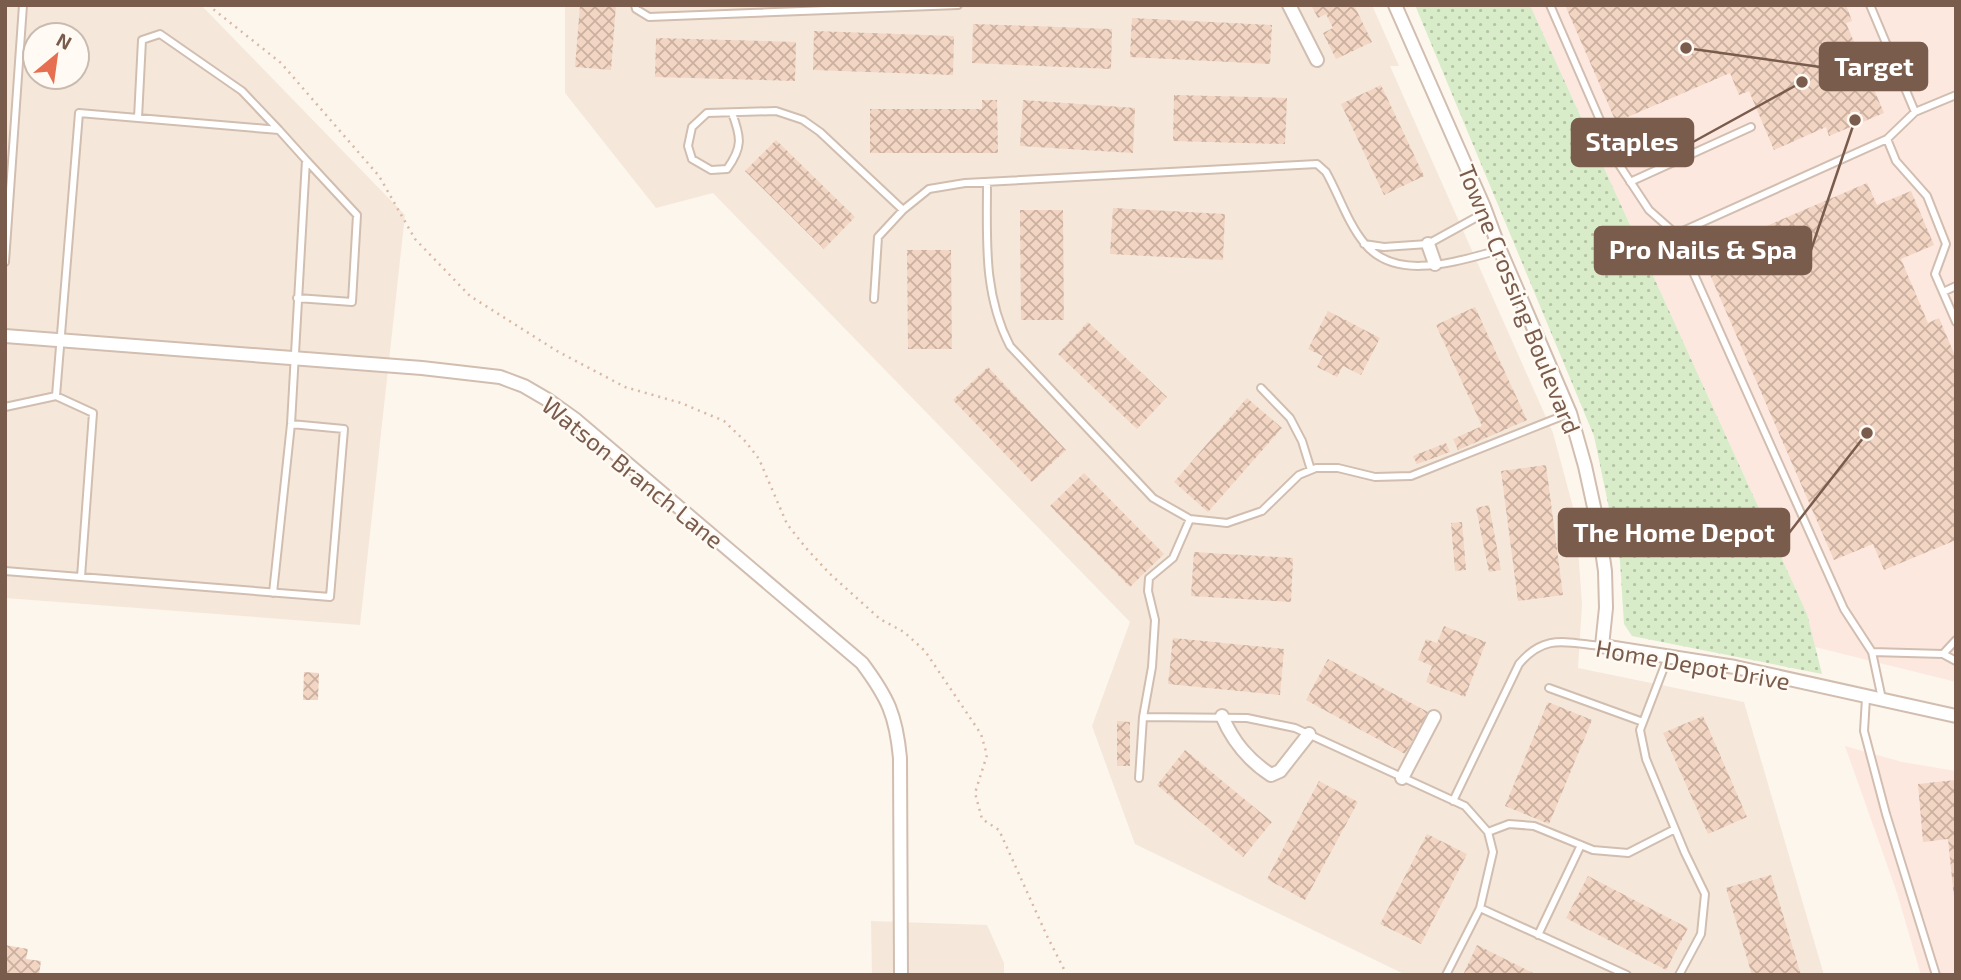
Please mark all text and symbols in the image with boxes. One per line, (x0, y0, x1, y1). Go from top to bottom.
north arrow (21, 21, 91, 91)
text: N (53, 27, 76, 54)
callout: Target (1820, 43, 1927, 90)
text: Target (1834, 50, 1914, 81)
callout: Staples (1572, 119, 1693, 166)
text: Staples (1585, 125, 1679, 156)
street label: Towne Crossing Boulevard (1453, 160, 1587, 438)
callout: Pro Nails & Spa (1595, 227, 1811, 274)
text: Pro Nails & Spa (1609, 233, 1797, 264)
street label: Watson Branch Lane (536, 390, 730, 554)
callout: The Home Depot (1559, 509, 1789, 556)
text: The Home Depot (1573, 516, 1775, 547)
street label: Home Depot Drive (1594, 633, 1792, 695)

